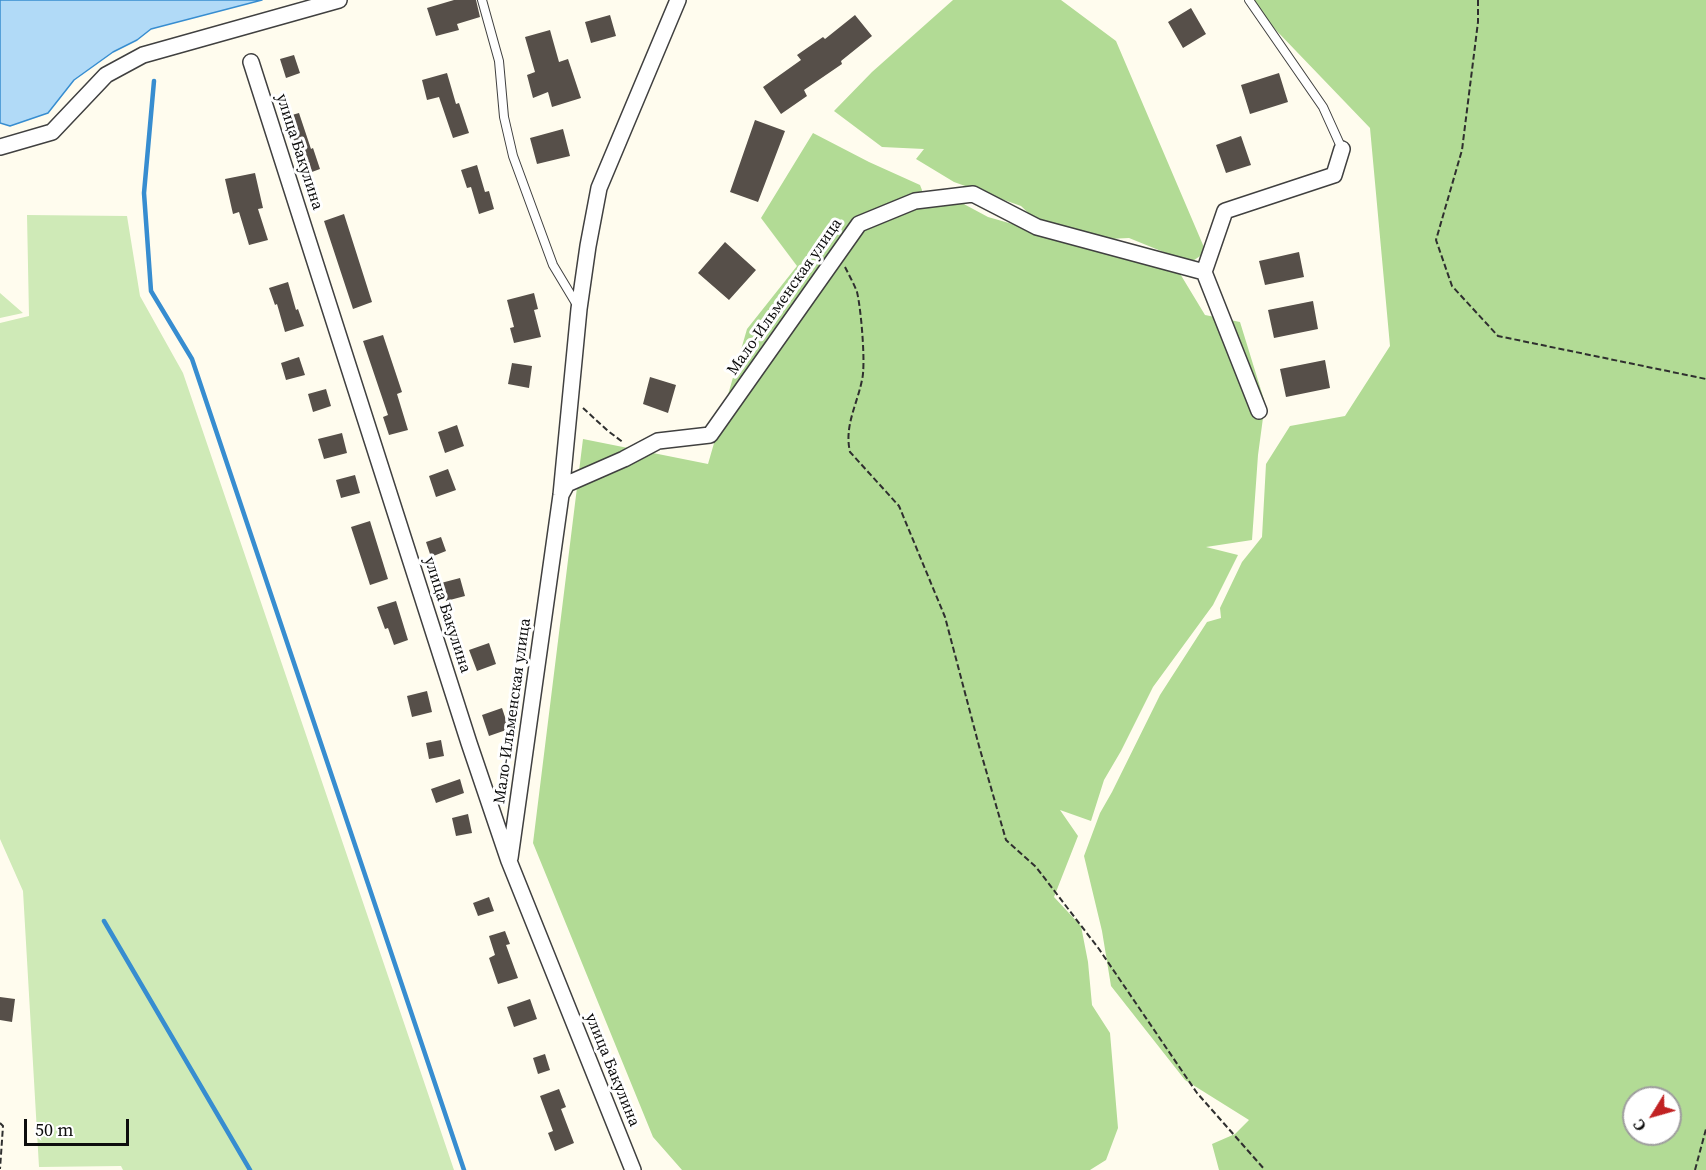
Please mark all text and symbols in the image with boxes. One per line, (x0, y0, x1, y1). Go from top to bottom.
street label: улица Бакулина (271, 92, 327, 212)
street label: Мало-Ильменская улица (724, 215, 846, 379)
street label: улица Бакулина (419, 555, 475, 675)
street label: Мало-Ильменская улица (490, 617, 536, 805)
street label: улица Бакулина (580, 1010, 644, 1130)
north arrow (1622, 1086, 1682, 1146)
scale bar (27, 1107, 132, 1145)
text: С (1627, 1115, 1651, 1136)
text: 50 m (35, 1117, 73, 1142)

